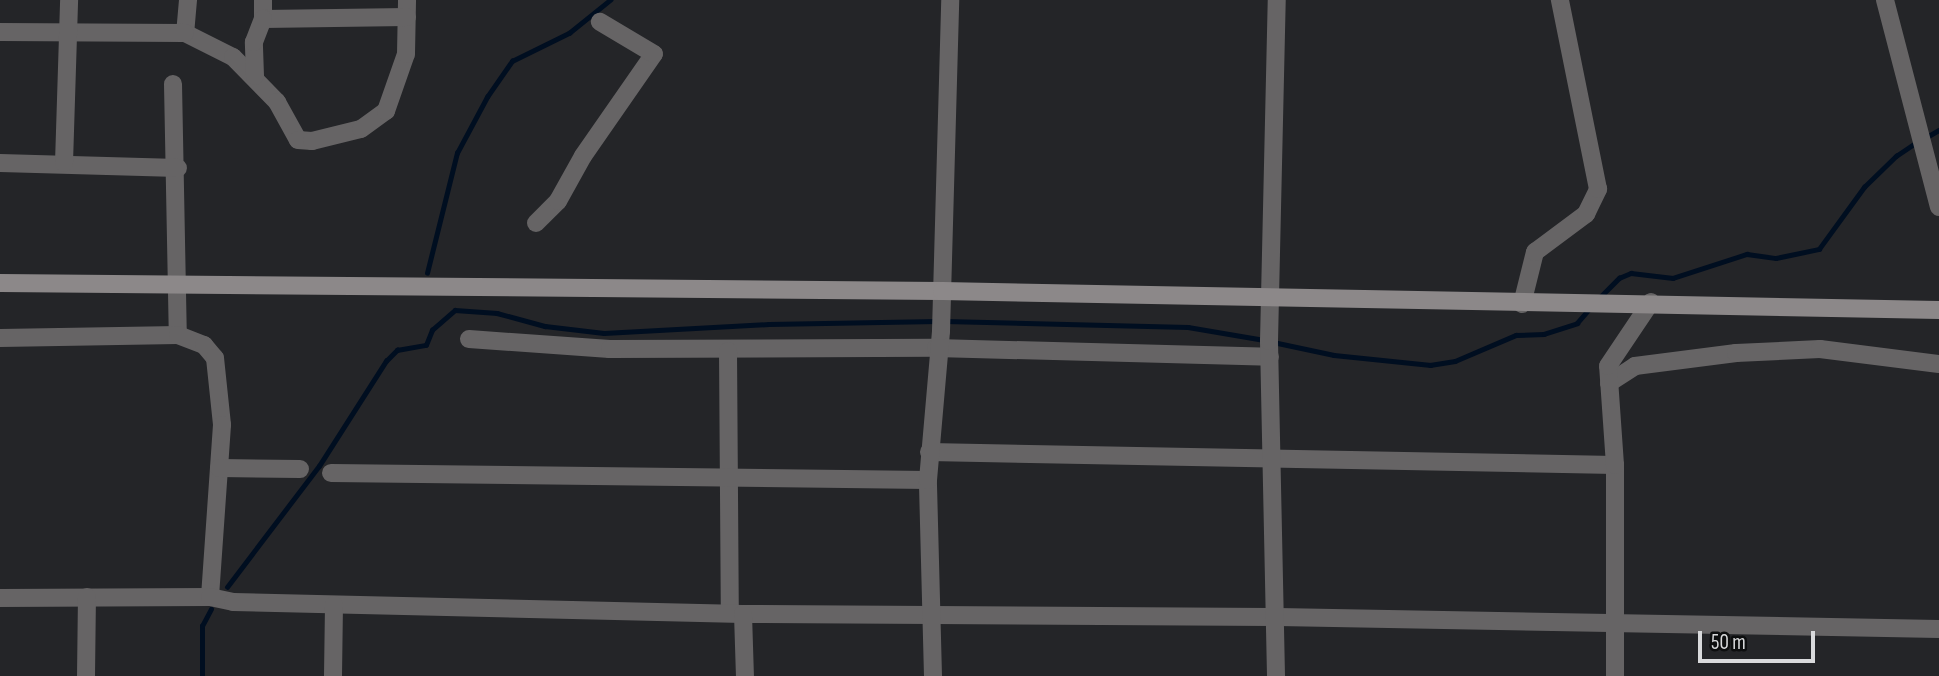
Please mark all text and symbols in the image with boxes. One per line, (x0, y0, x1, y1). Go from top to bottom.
scale bar (1701, 616, 1818, 660)
text: 50 m (1711, 630, 1746, 655)

